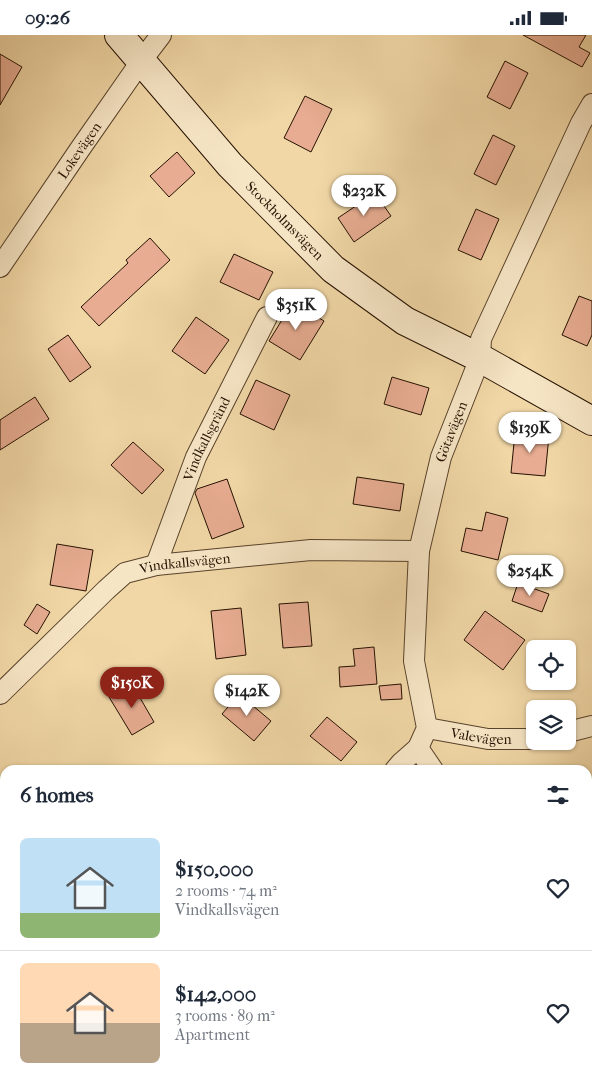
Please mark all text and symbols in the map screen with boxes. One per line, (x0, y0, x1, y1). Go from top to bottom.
text: 09:26 (25, 7, 70, 29)
street label: Lokevägen (54, 119, 105, 182)
pin: $232K (329, 175, 399, 217)
street label: Stockholmsvägen (242, 177, 328, 263)
text: $232K (342, 181, 386, 200)
pin: $351K (261, 289, 331, 331)
text: $351K (276, 295, 316, 314)
street label: Vindkallsgränd (179, 394, 234, 484)
street label: Götavägen (431, 399, 471, 465)
pin: $139K (495, 411, 565, 454)
text: $139K (509, 418, 551, 437)
street label: Vindkallsvägen (137, 549, 231, 578)
pin: $254K (495, 555, 565, 597)
text: $254K (507, 561, 553, 580)
map controls (526, 640, 576, 750)
button: locate (526, 640, 576, 690)
pin: $150K (97, 667, 167, 709)
text: $150K (111, 673, 153, 692)
pin: $142K (212, 675, 282, 717)
text: $142K (225, 681, 269, 700)
button: layers (526, 700, 576, 750)
street label: Valevägen (449, 724, 512, 748)
icon: filters (544, 781, 572, 809)
text: 6 homes (20, 783, 94, 807)
text: $150,000 (175, 857, 254, 881)
icon: home (60, 858, 120, 918)
icon: heart (544, 874, 572, 902)
text: 2 rooms · 74 m² (175, 881, 277, 900)
text: Vindkallsvägen (175, 900, 279, 919)
text: $142,000 (175, 982, 256, 1006)
icon: home (60, 983, 120, 1043)
icon: heart (544, 999, 572, 1027)
text: 3 rooms · 89 m² (175, 1006, 275, 1025)
text: Apartment (175, 1025, 250, 1044)

